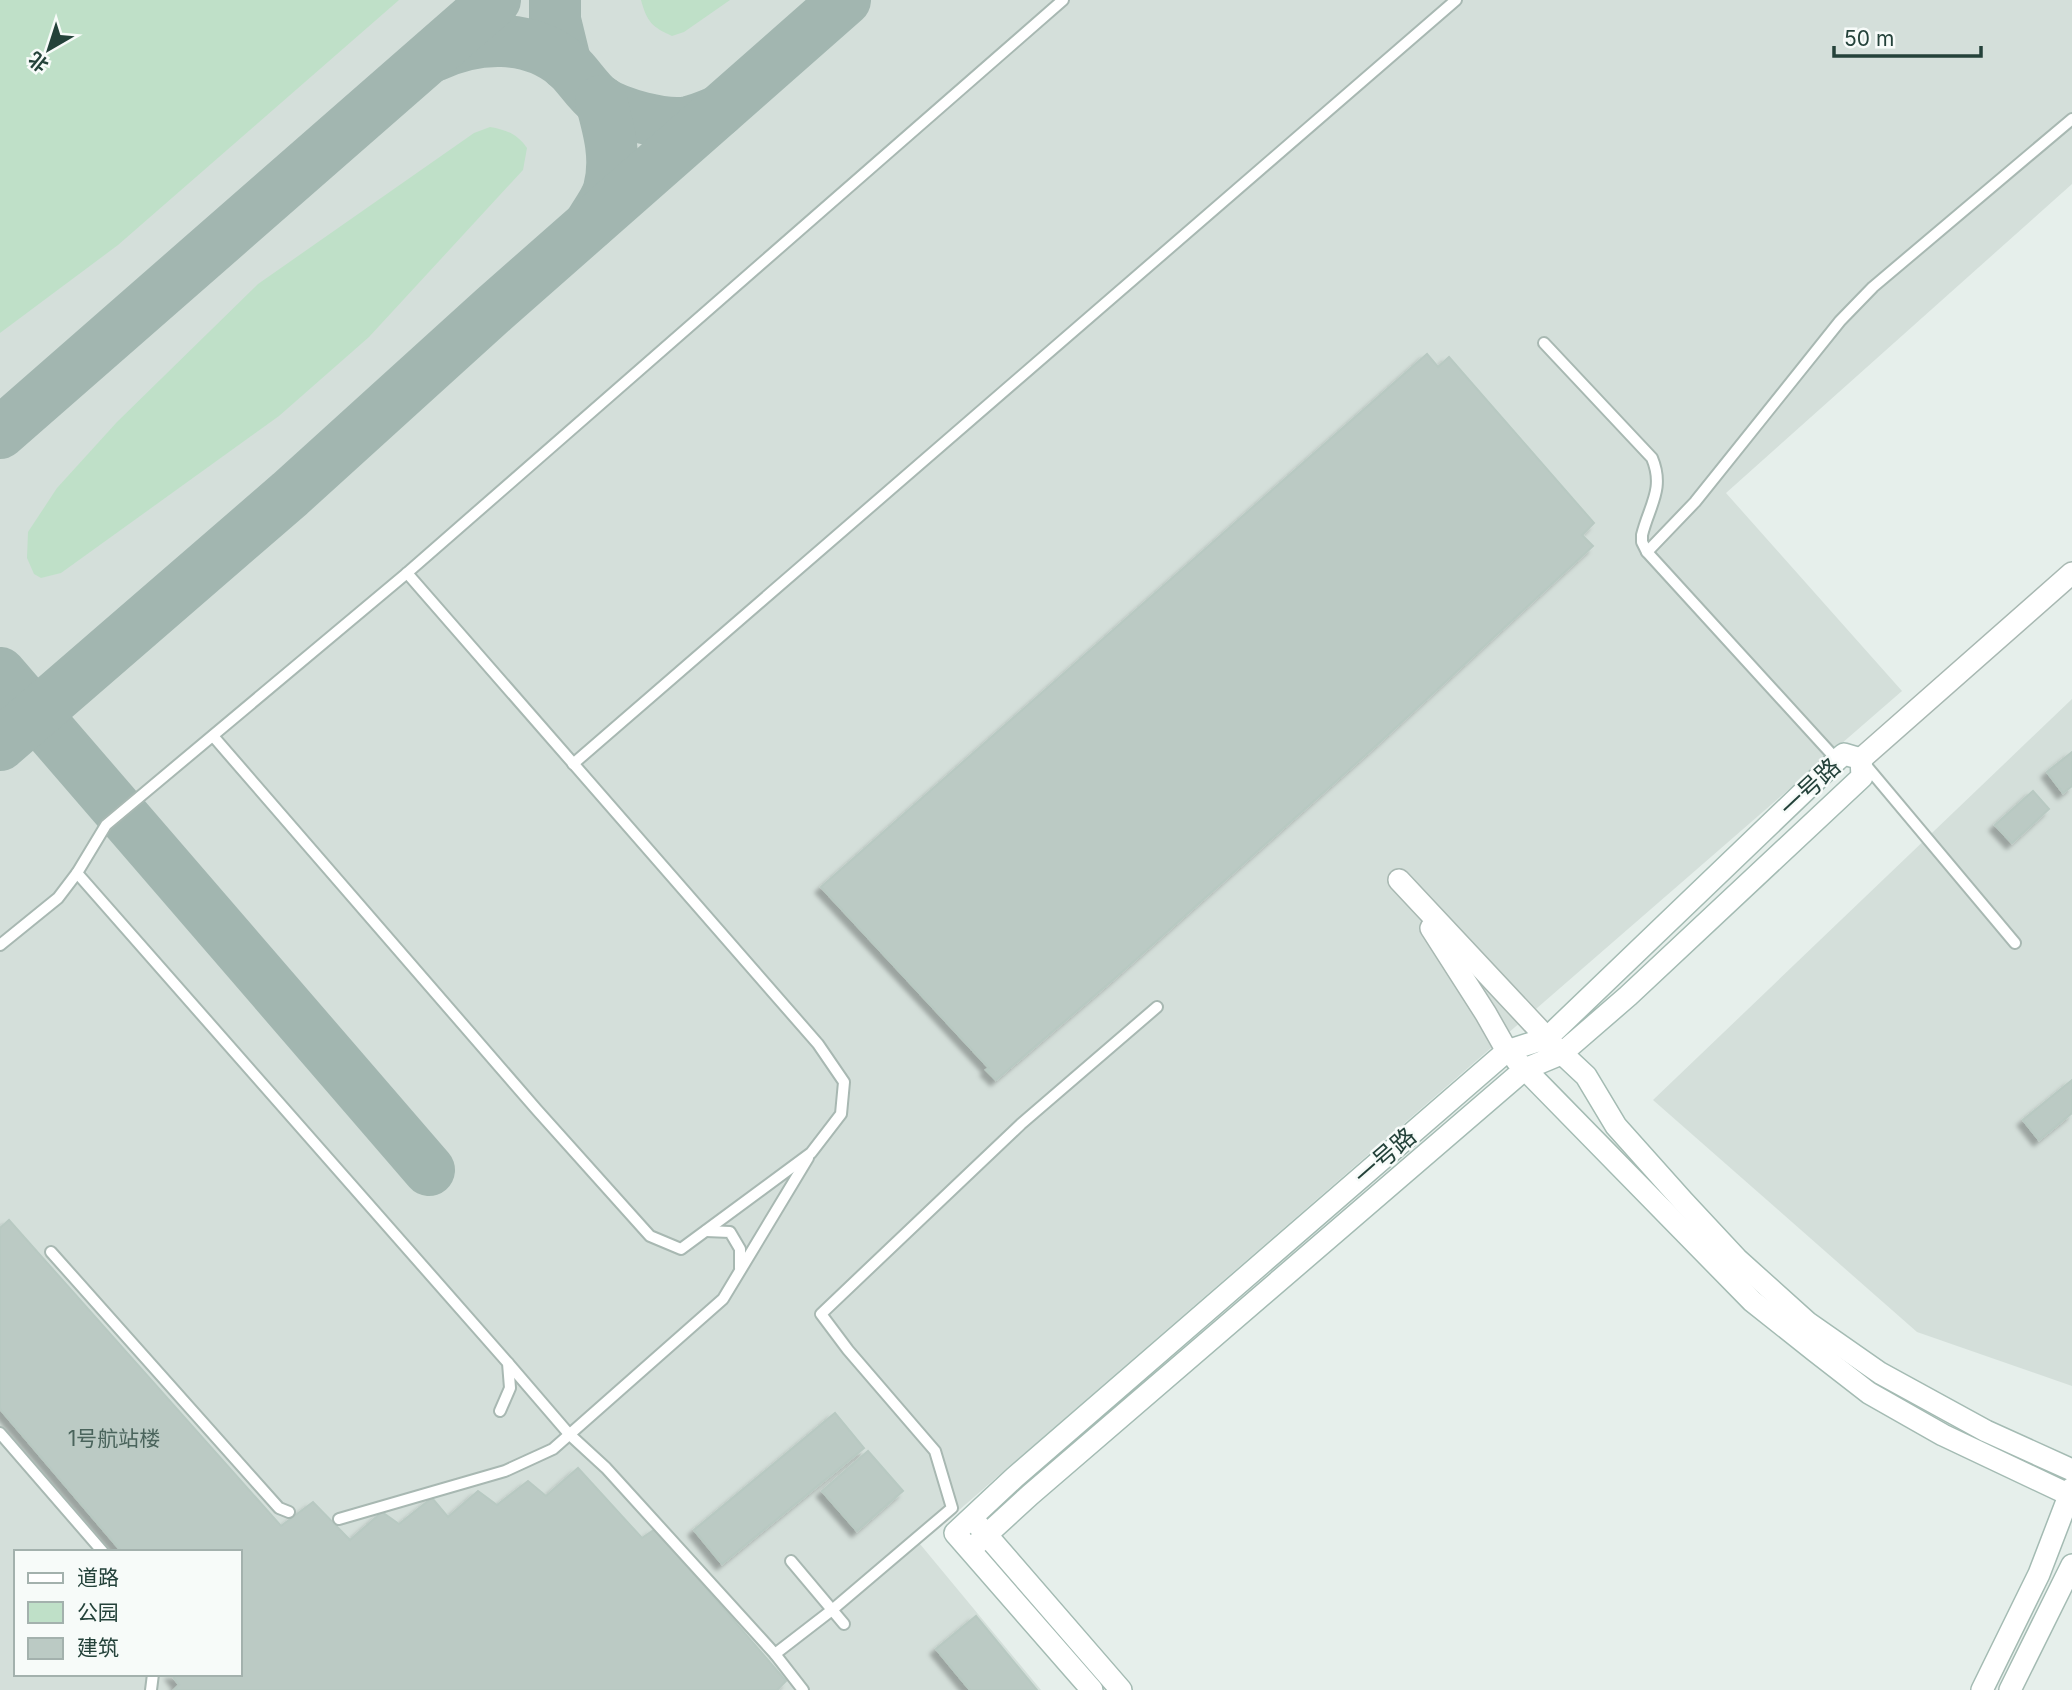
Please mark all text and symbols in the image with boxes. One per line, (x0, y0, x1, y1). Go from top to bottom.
north arrow (14, 14, 84, 84)
scale bar (1834, 14, 1981, 58)
text: 50 m (1844, 26, 1894, 51)
text: 北 (24, 47, 53, 77)
street label: 一号路 (1774, 752, 1846, 822)
street label: 一号路 (1348, 1121, 1422, 1191)
house number: 1号航站楼 (68, 1426, 160, 1451)
legend (14, 1550, 242, 1676)
text: 道路 (77, 1565, 119, 1590)
text: 公园 (77, 1600, 119, 1625)
text: 建筑 (77, 1635, 119, 1660)

